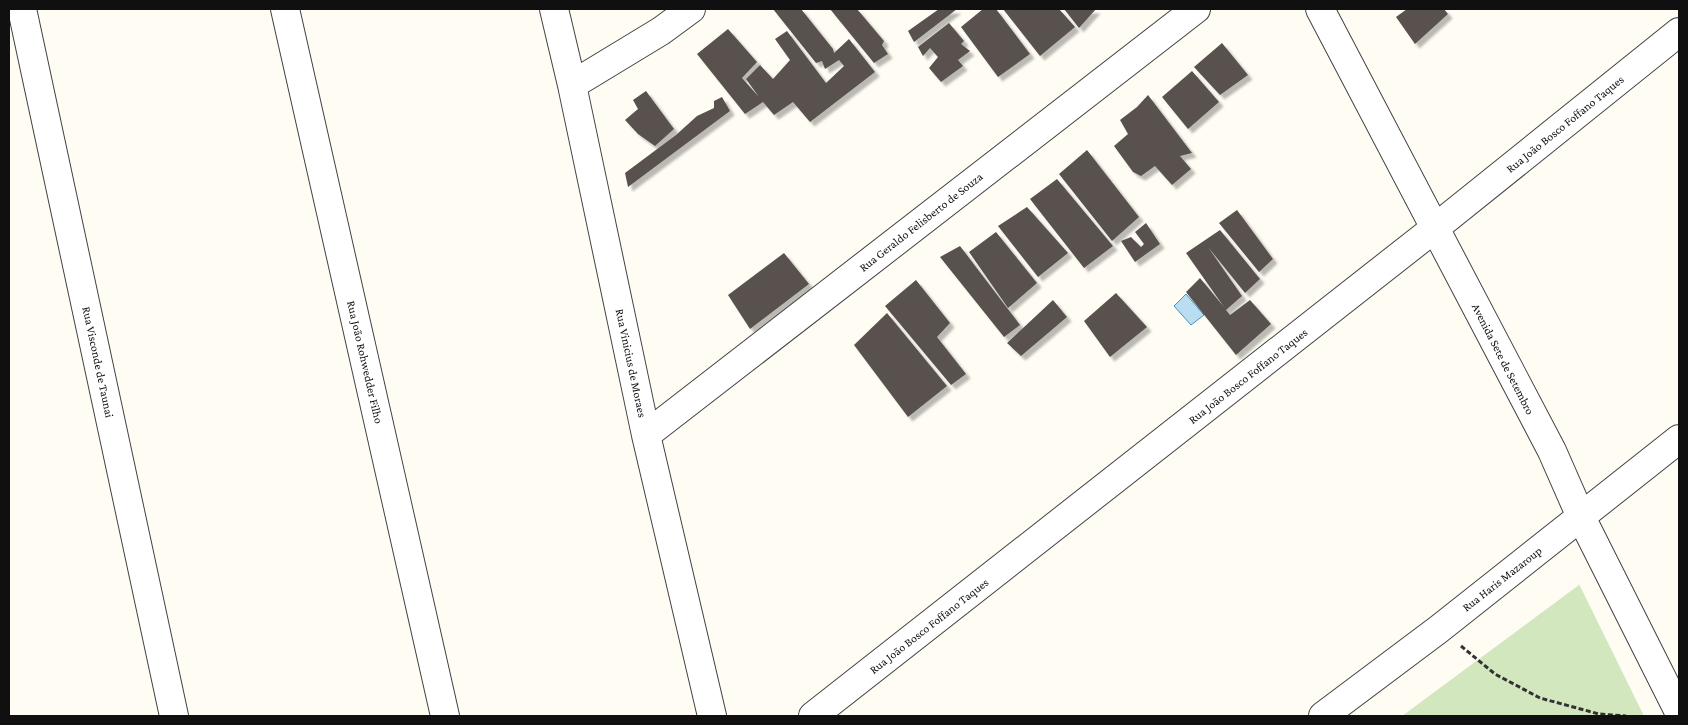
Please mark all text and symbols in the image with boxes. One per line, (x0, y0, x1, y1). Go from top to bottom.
street label: Rua João Bosco Foffano Taques (1503, 72, 1627, 176)
street label: Rua Geraldo Felisberto de Souza (856, 169, 986, 275)
street label: Rua João Rohwedder Filho (344, 299, 386, 425)
street label: Avenida Sete de Setembro (1469, 301, 1537, 417)
street label: Rua Visconde de Taunai (79, 305, 117, 419)
street label: Rua Vinicius de Moraes (613, 307, 649, 419)
street label: Rua João Bosco Foffano Taques (1186, 325, 1311, 427)
street label: Rua Haris Mazaroup (1459, 544, 1545, 614)
street label: Rua João Bosco Foffano Taques (867, 575, 992, 677)

